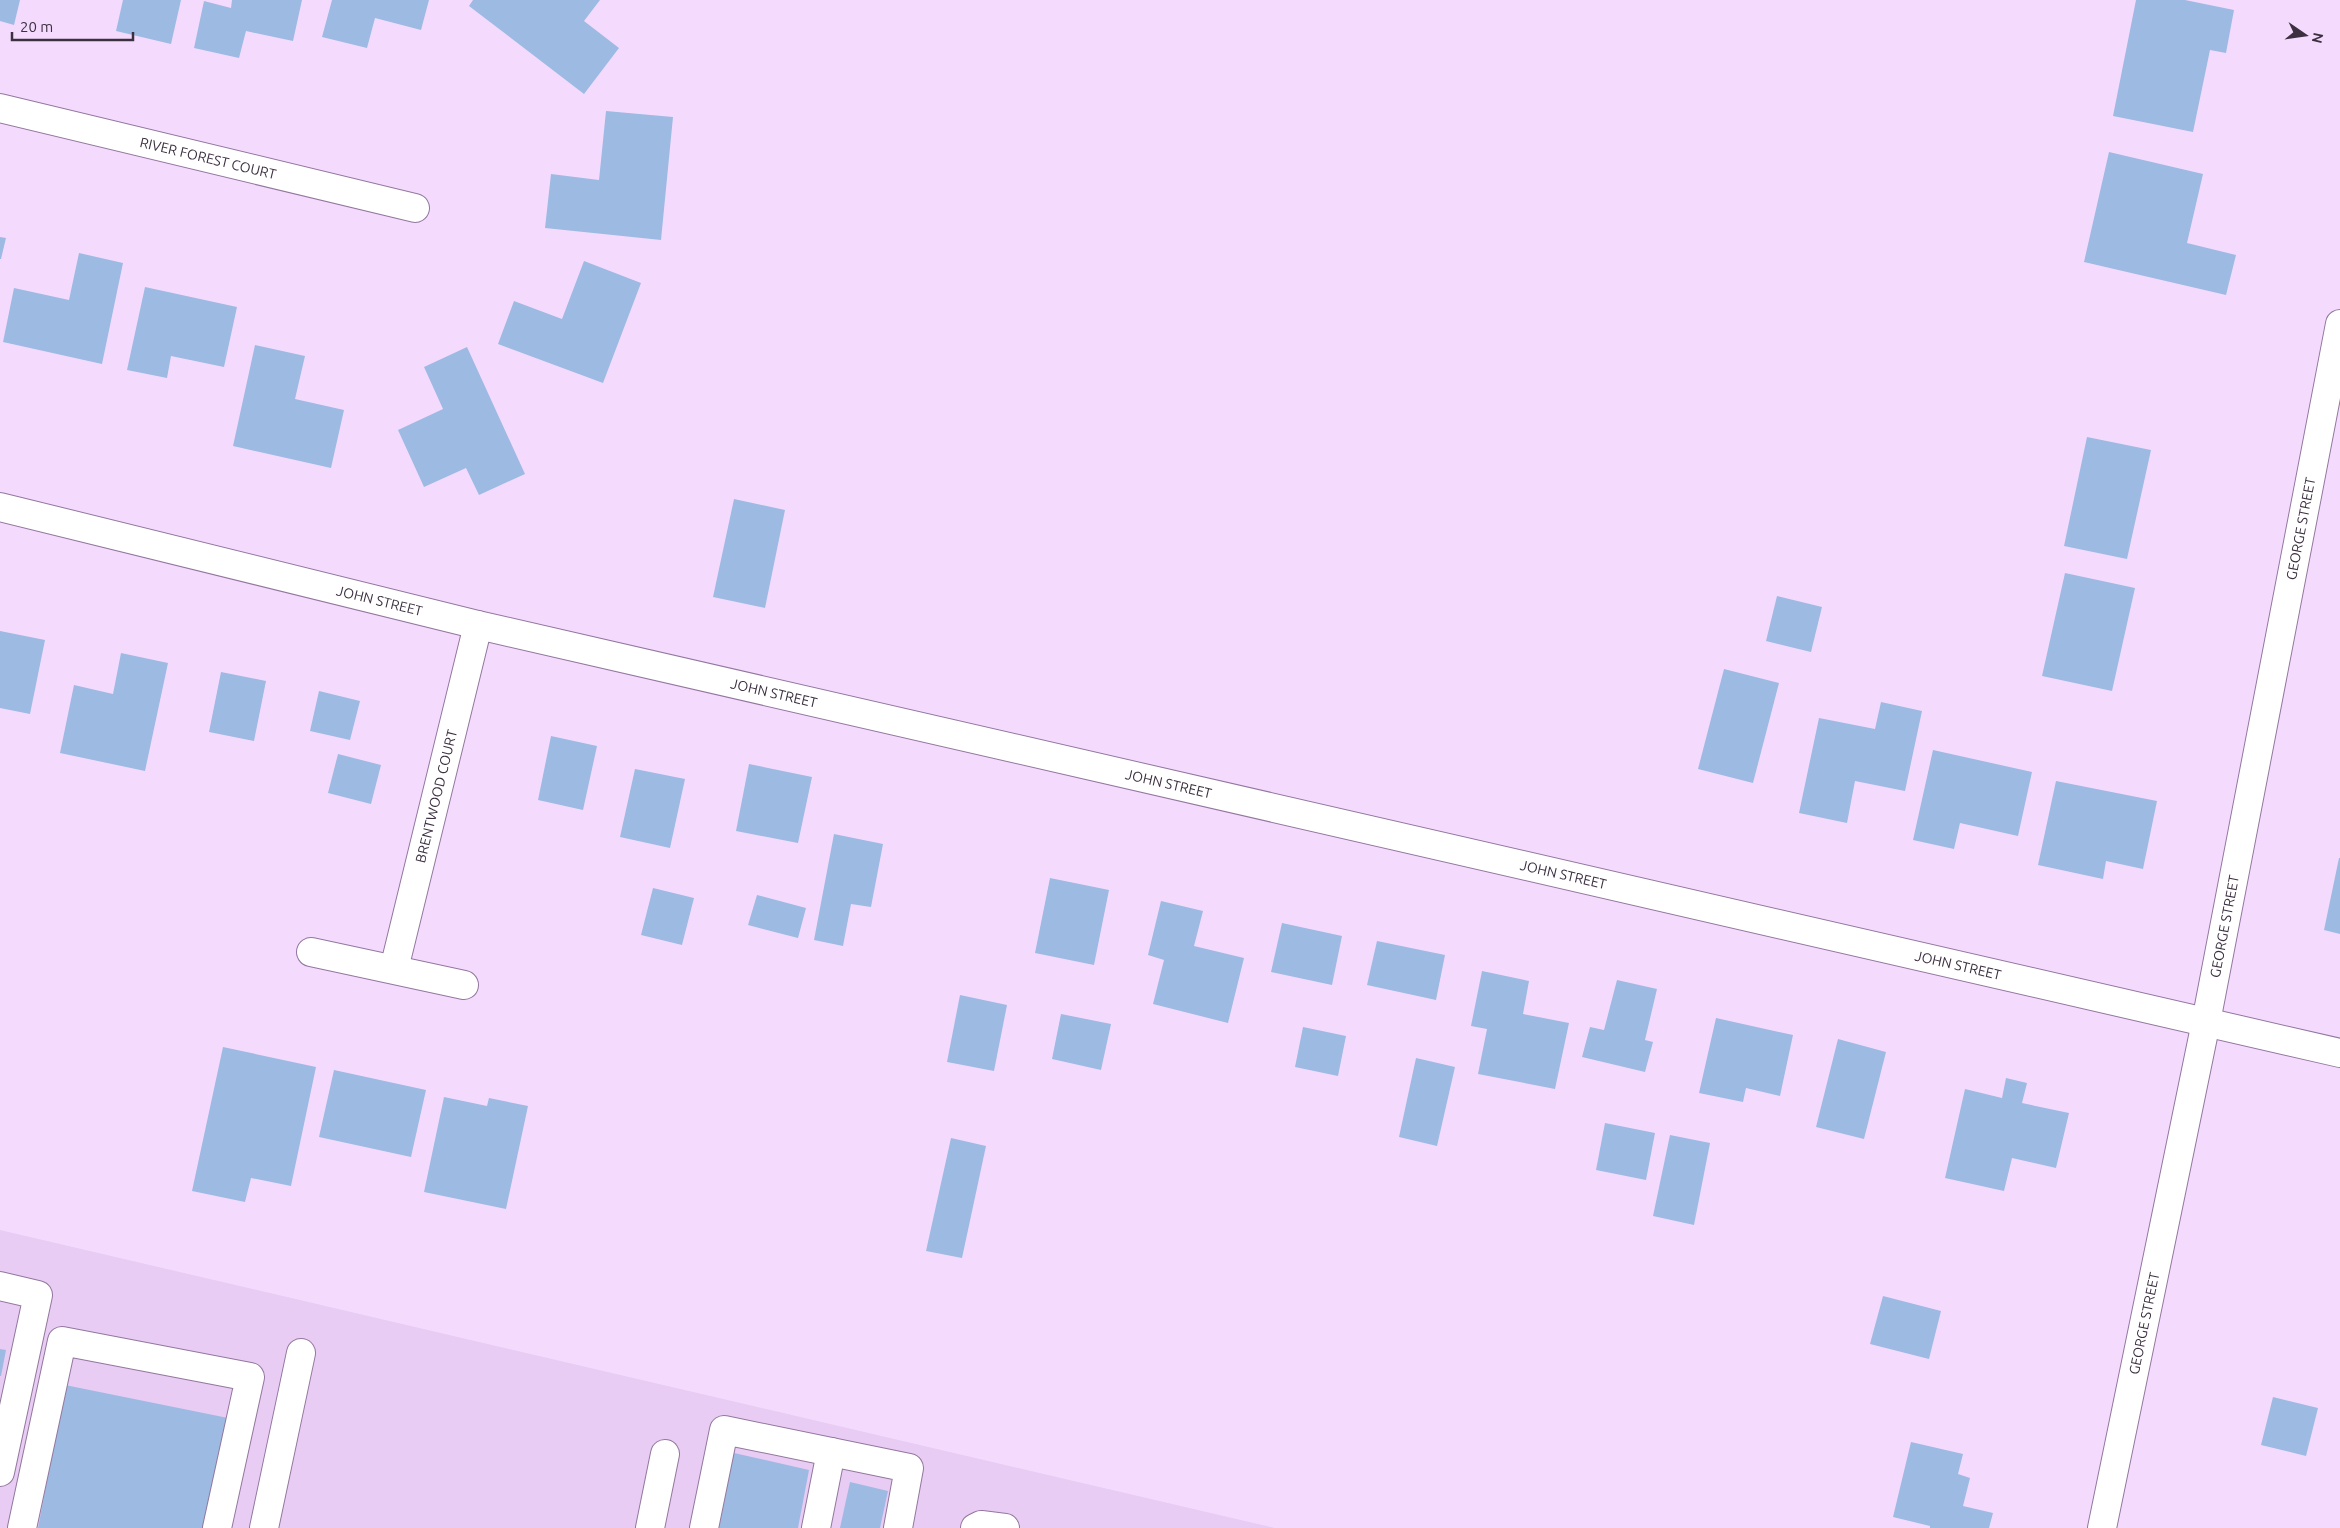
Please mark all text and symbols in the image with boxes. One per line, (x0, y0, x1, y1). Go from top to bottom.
scale bar (12, 10, 134, 42)
north arrow (2280, 10, 2330, 60)
text: 20 m (20, 18, 53, 35)
text: N (2309, 31, 2327, 45)
street label: RIVER FOREST COURT (138, 134, 278, 182)
street label: GEORGE STREET (2283, 476, 2318, 581)
street label: JOHN STREET (335, 582, 424, 619)
street label: JOHN STREET (729, 675, 819, 711)
street label: BRENTWOOD COURT (412, 728, 460, 864)
street label: JOHN STREET (1124, 766, 1214, 801)
street label: JOHN STREET (1519, 857, 1608, 892)
street label: GEORGE STREET (2207, 873, 2242, 979)
street label: JOHN STREET (1913, 948, 2003, 983)
street label: GEORGE STREET (2126, 1270, 2162, 1376)

